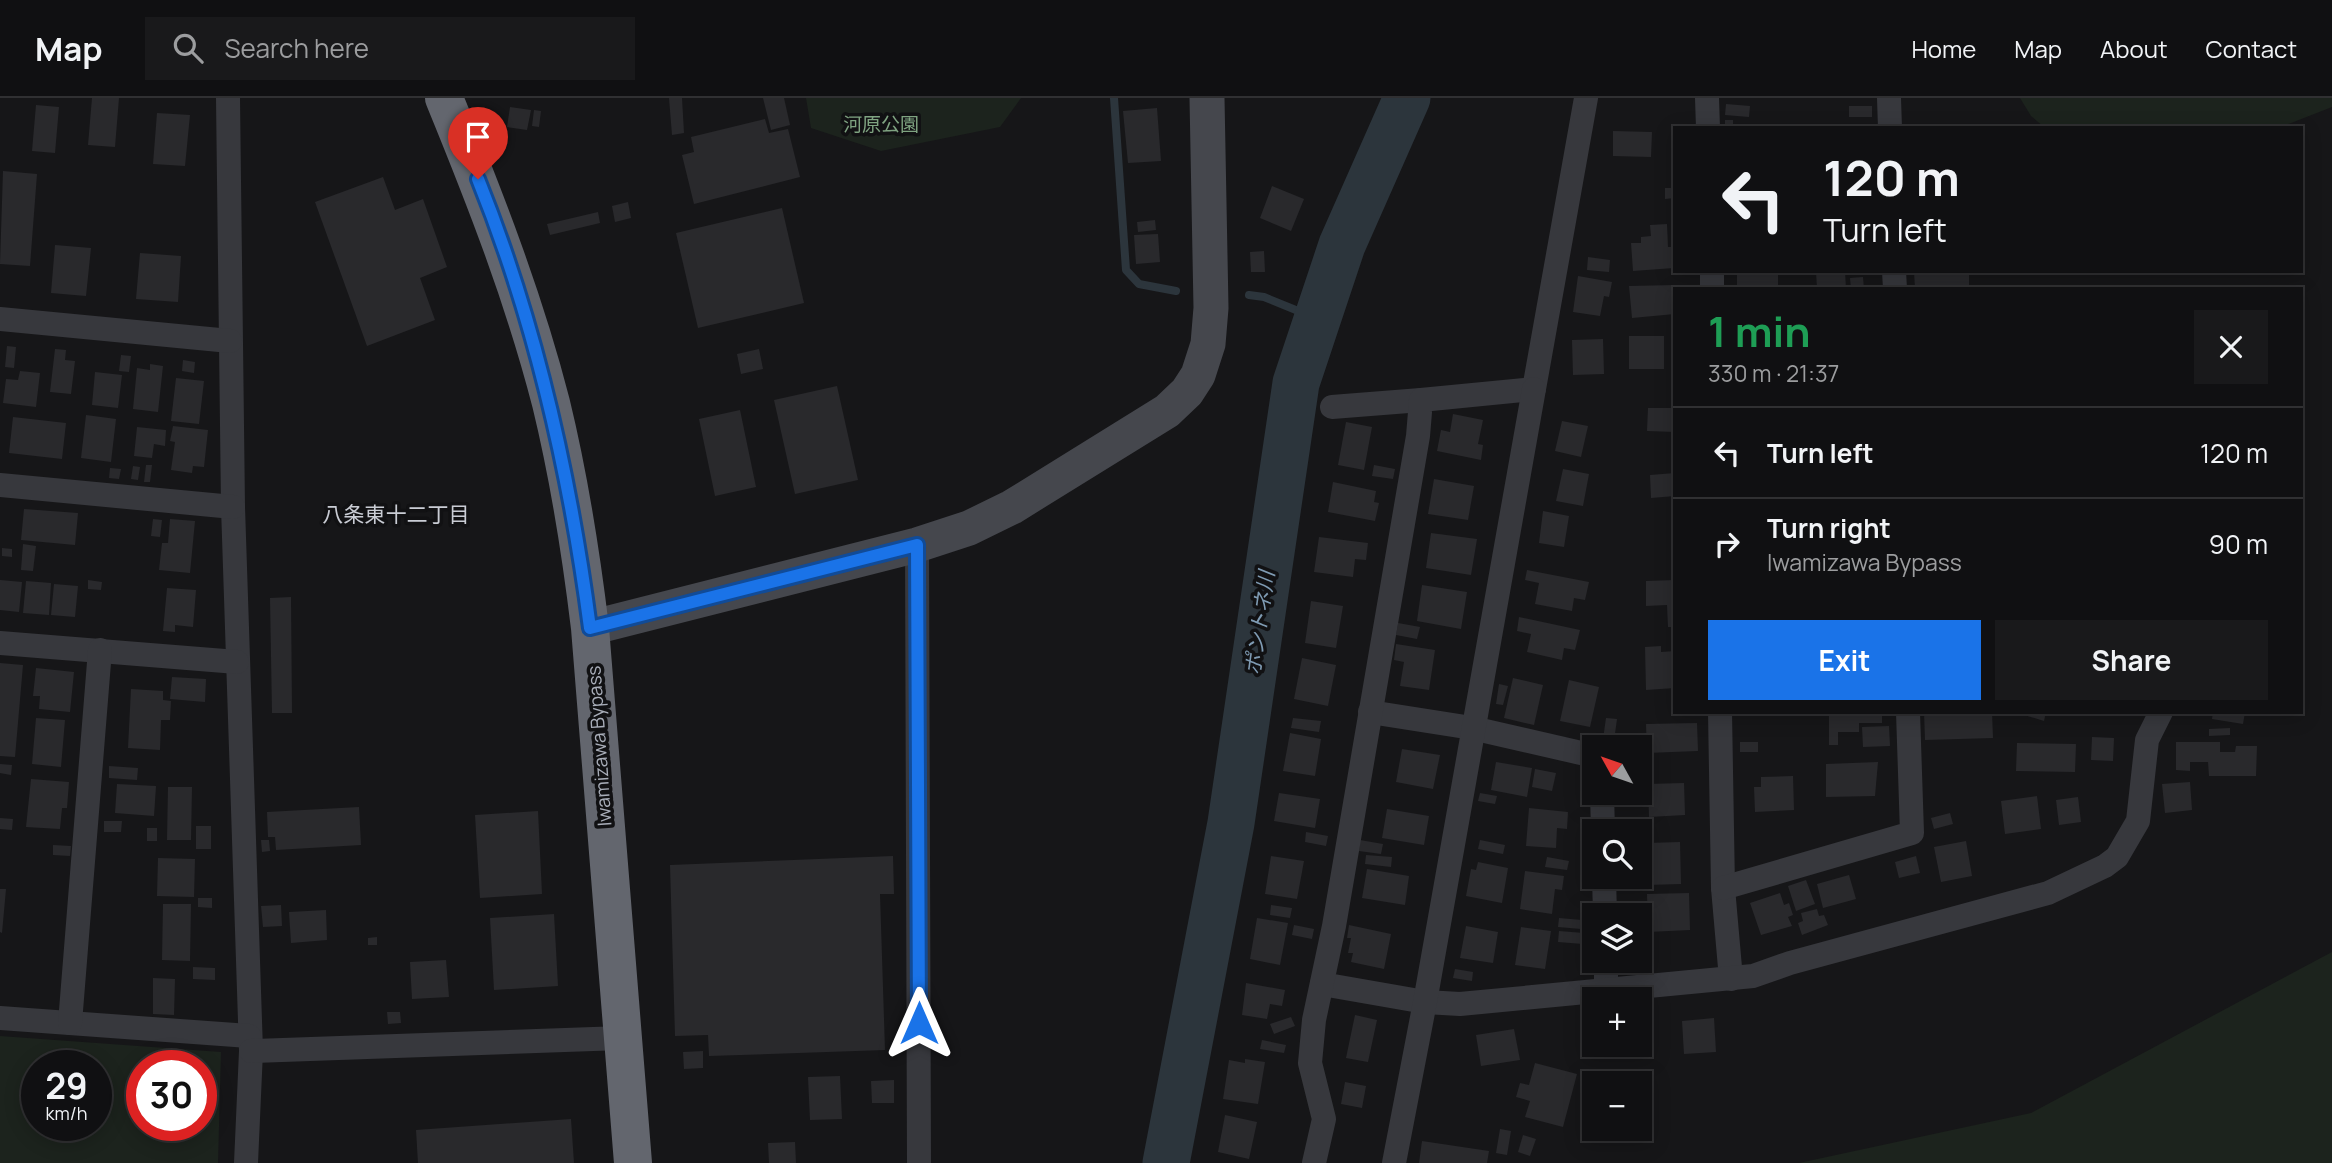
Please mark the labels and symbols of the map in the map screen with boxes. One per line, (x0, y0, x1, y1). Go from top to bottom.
pin (448, 107, 508, 179)
park label: 河原公園 (843, 111, 919, 137)
district label: 八条東十二丁目 (323, 500, 470, 528)
water label: ポントネ川 (1238, 567, 1280, 677)
street label: Iwamizawa Bypass (580, 665, 618, 827)
north arrow (1582, 735, 1652, 805)
position arrow (882, 986, 956, 1060)
speed limit sign: 30 (126, 1050, 217, 1141)

